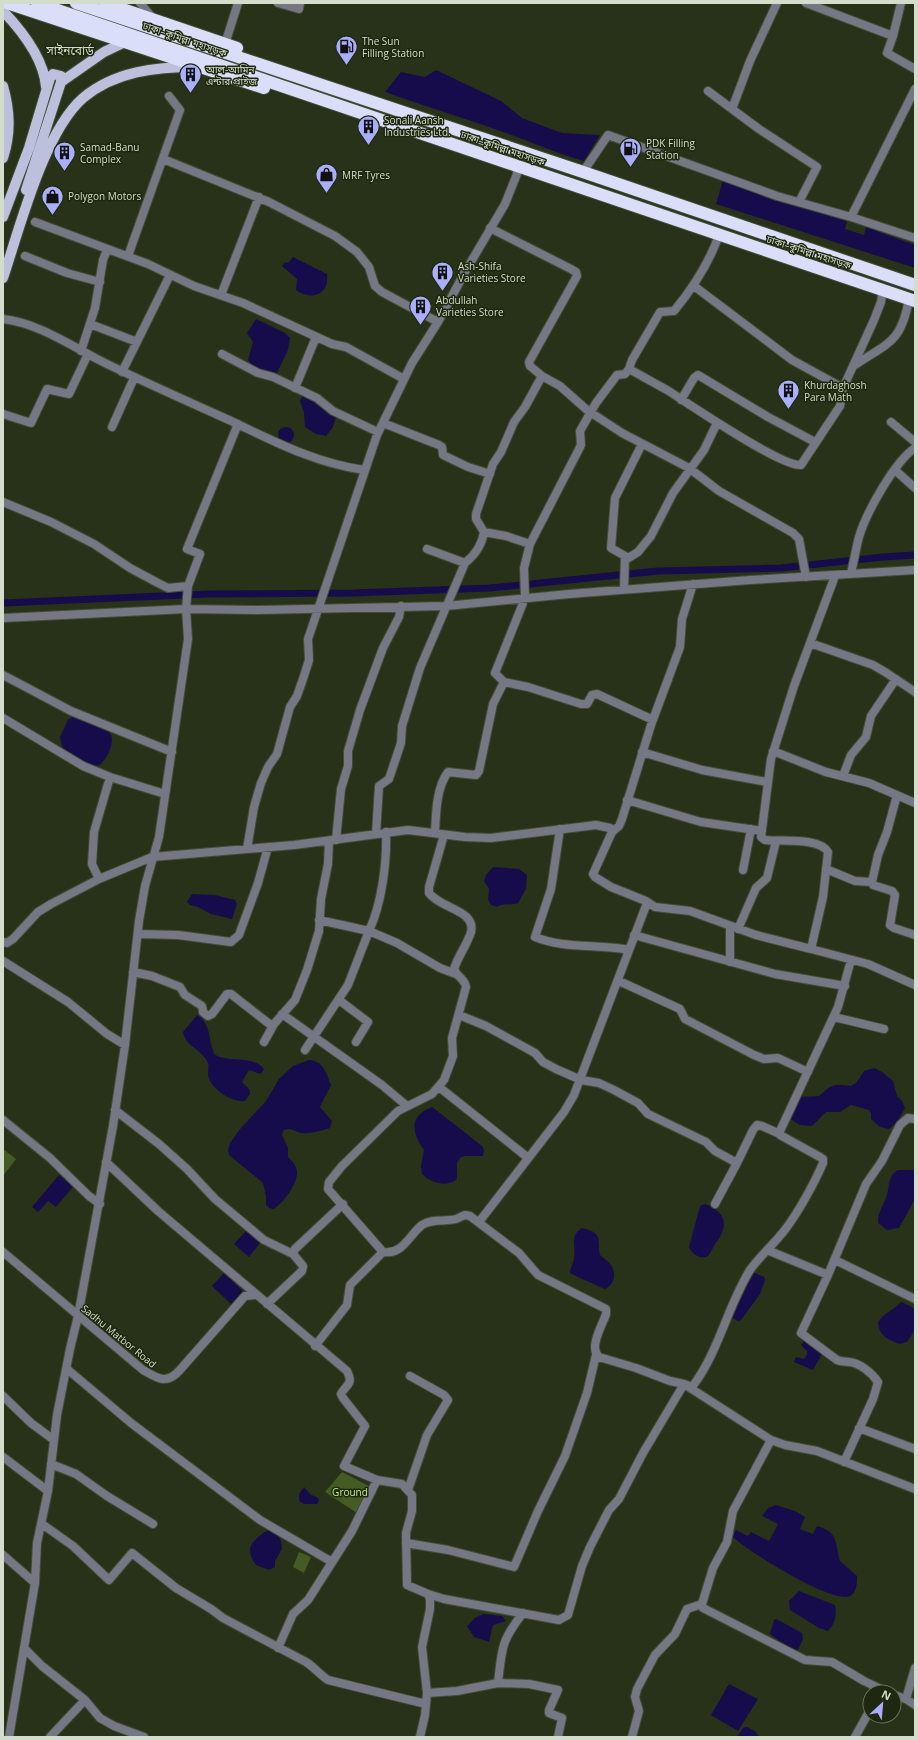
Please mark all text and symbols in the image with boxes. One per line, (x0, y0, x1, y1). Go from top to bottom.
street label: ঢাকা–কুমিল্লা মহাসড়ক (140, 18, 230, 60)
fuel station icon: The Sun Filling Station (333, 34, 359, 67)
place label: The Sun Filling Station (362, 34, 424, 60)
district label: সাইনবোর্ড (45, 42, 94, 59)
building icon: আল-আমিন এন্টার প্রাইজ (177, 62, 203, 95)
place label: আল-আমিন এন্টার প্রাইজ (205, 62, 257, 88)
building icon: Sonali Aansh Industries Ltd. (356, 113, 382, 146)
place label: Sonali Aansh Industries Ltd. (384, 113, 451, 139)
street label: ঢাকা–কুমিল্লা মহাসড়ক (458, 127, 548, 169)
fuel station icon: PDK Filling Station (617, 136, 643, 169)
place label: PDK Filling Station (646, 136, 695, 162)
building icon: Samad-Banu Complex (52, 140, 78, 173)
place label: Samad-Banu Complex (80, 140, 139, 166)
shop icon: MRF Tyres (314, 162, 340, 195)
place label: MRF Tyres (342, 168, 390, 182)
shop icon: Polygon Motors (39, 183, 65, 216)
place label: Polygon Motors (68, 189, 141, 203)
street label: ঢাকা–কুমিল্লা মহাসড়ক (764, 231, 854, 273)
building icon: Ash-Shifa Varieties Store (430, 259, 456, 292)
place label: Ash-Shifa Varieties Store (458, 259, 526, 285)
building icon: Abdullah Varieties Store (407, 293, 433, 326)
place label: Abdullah Varieties Store (436, 293, 504, 319)
building icon: Khurdaghosh Para Math (776, 378, 802, 411)
place label: Khurdaghosh Para Math (804, 378, 867, 404)
street label: Sadhu Matbor Road (79, 1301, 159, 1371)
park label: Ground (332, 1485, 368, 1499)
north arrow (862, 1684, 902, 1724)
text: N (879, 1686, 894, 1703)

